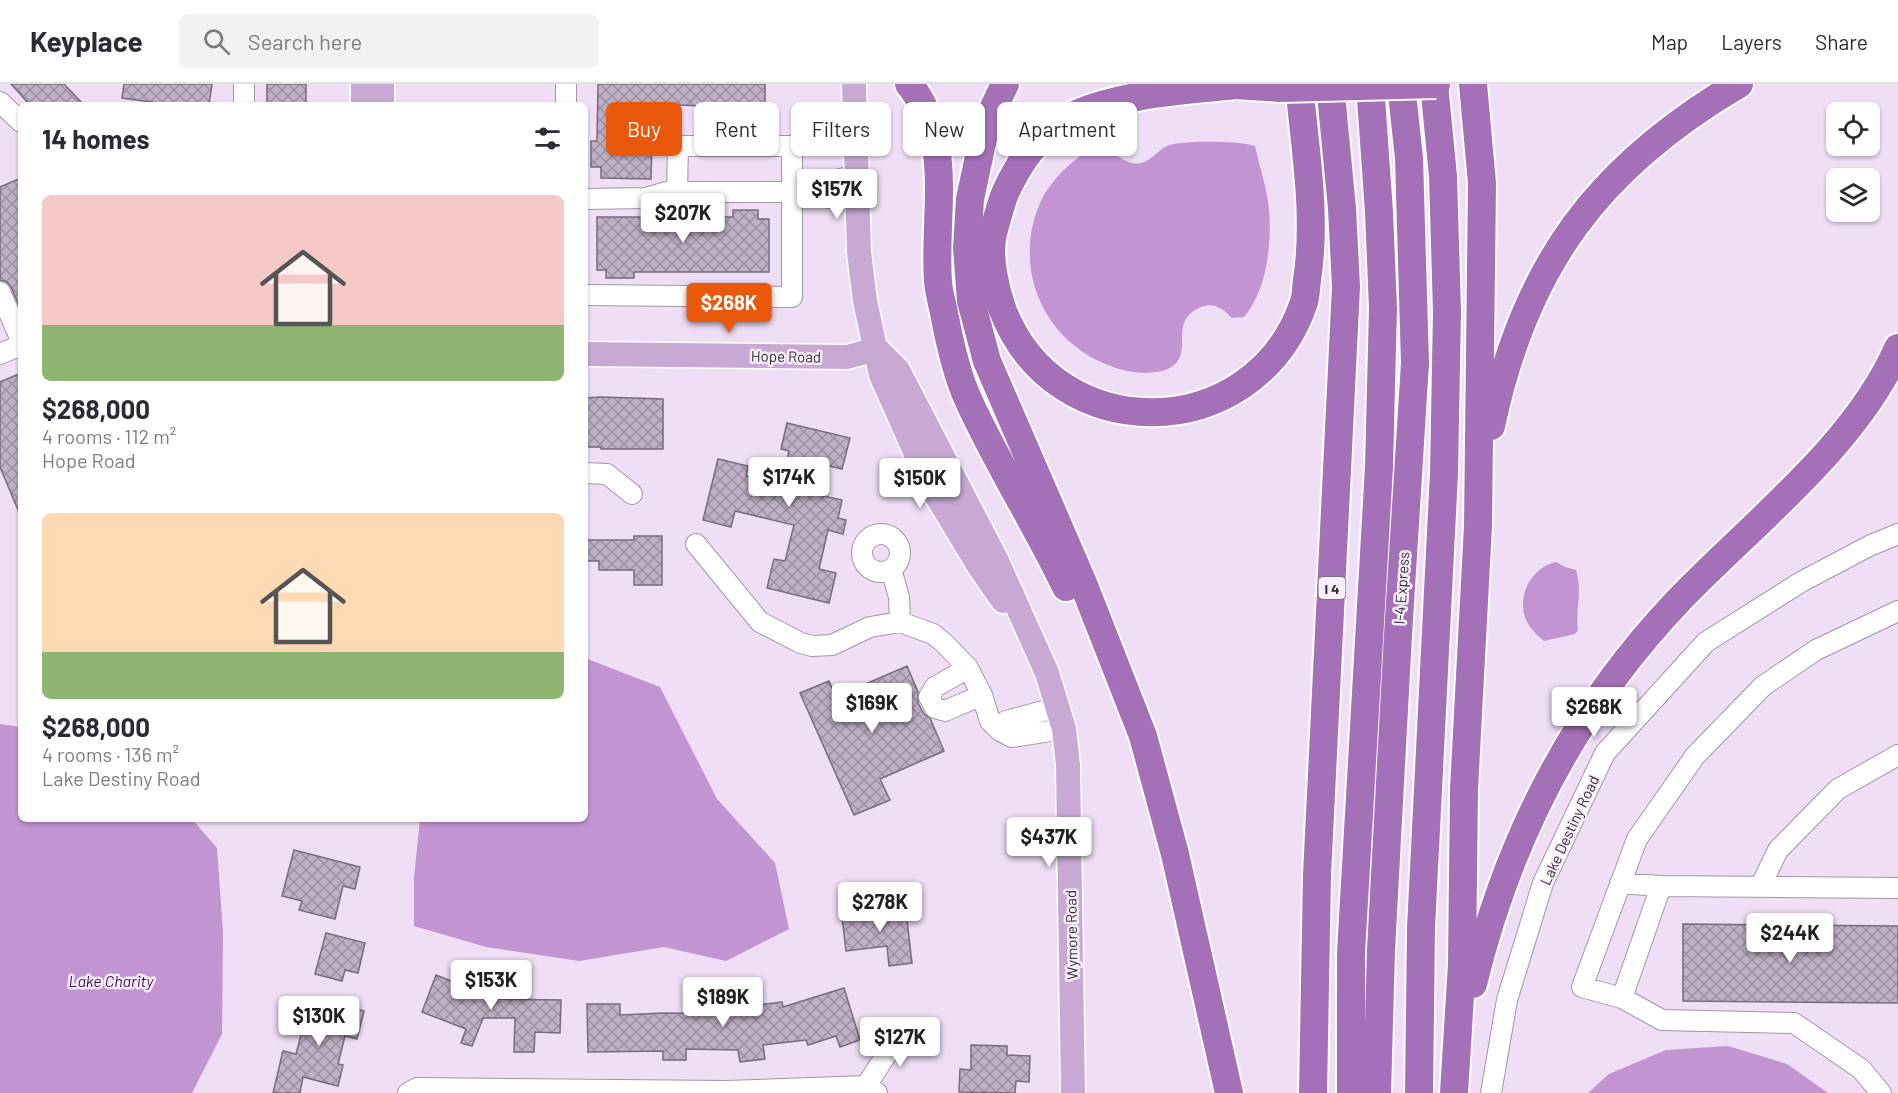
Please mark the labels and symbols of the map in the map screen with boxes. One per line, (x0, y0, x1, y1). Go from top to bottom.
pin: $157K (795, 169, 879, 220)
pin: $207K (641, 193, 725, 244)
pin: $268K (687, 283, 771, 334)
street label: Hope Road (751, 346, 821, 366)
pin: $174K (747, 457, 831, 508)
pin: $150K (878, 458, 962, 509)
street label: I-4 Express (1389, 551, 1413, 625)
road number: I 4 (1318, 577, 1346, 599)
pin: $169K (830, 683, 914, 734)
pin: $268K (1552, 687, 1636, 738)
street label: Lake Destiny Road (1536, 772, 1602, 888)
pin: $437K (1007, 817, 1091, 868)
pin: $278K (838, 882, 922, 933)
street label: Wymore Road (1061, 890, 1081, 980)
pin: $244K (1748, 913, 1832, 964)
pin: $153K (449, 960, 533, 1011)
water label: Lake Charity (69, 971, 154, 990)
pin: $189K (681, 977, 765, 1028)
pin: $130K (277, 996, 361, 1047)
pin: $127K (858, 1017, 942, 1068)

